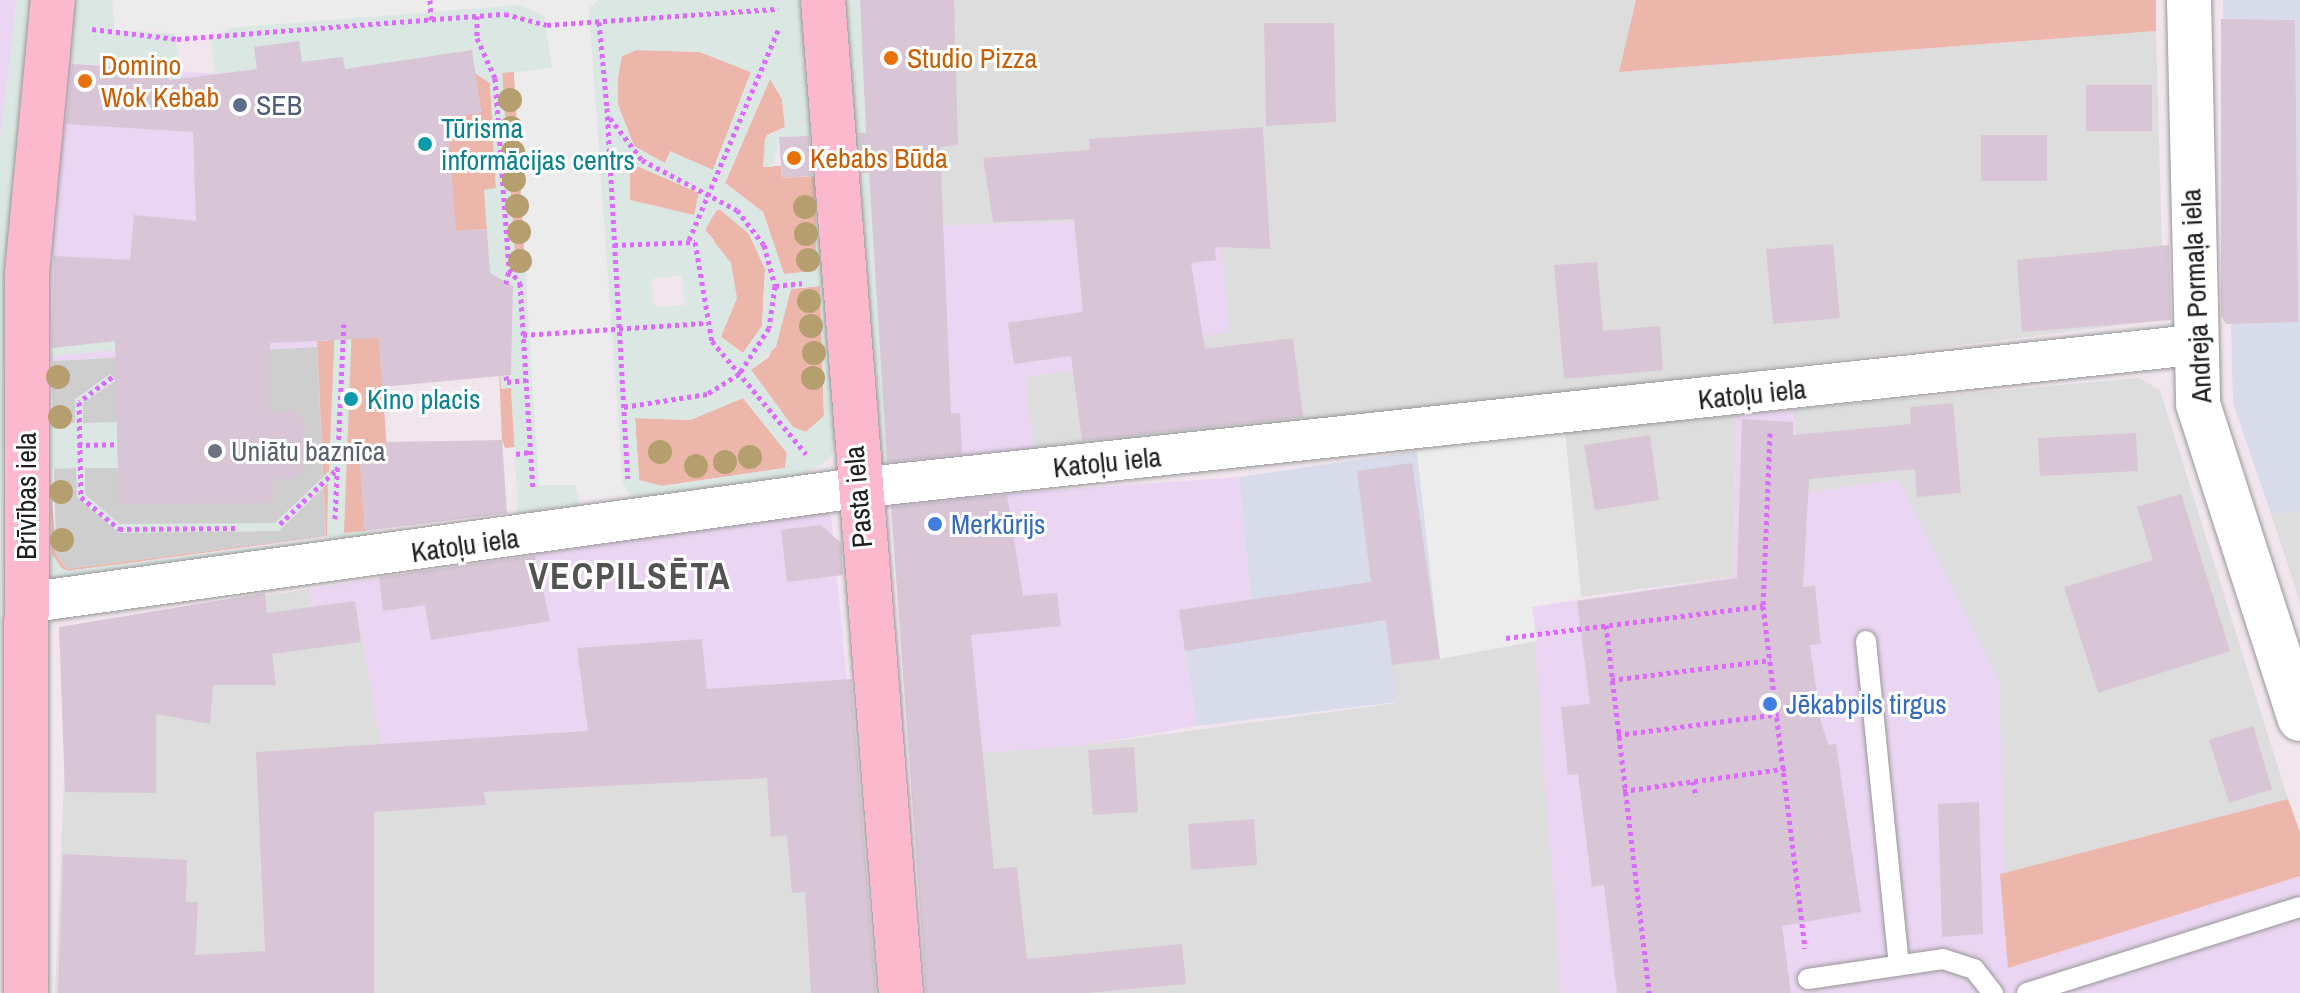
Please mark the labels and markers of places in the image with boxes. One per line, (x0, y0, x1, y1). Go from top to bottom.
place label: Studio Pizza (907, 41, 1037, 75)
place label: Domino Wok Kebab (101, 48, 219, 114)
marker: Studio Pizza (882, 49, 900, 67)
marker: Domino Wok Kebab (76, 72, 94, 90)
place label: SEB (256, 88, 302, 122)
marker: SEB (231, 96, 249, 114)
place label: Tūrisma informācijas centrs (441, 111, 635, 177)
marker: Tūrisma informācijas centrs (416, 135, 434, 153)
place label: Kebabs Būda (810, 141, 948, 175)
marker: Kebabs Būda (785, 149, 803, 167)
place label: Kino placis (367, 382, 481, 416)
marker: Kino placis (342, 390, 360, 408)
place label: Uniātu baznīca (231, 434, 385, 468)
marker: Uniātu baznīca (206, 442, 224, 460)
place label: Merkūrijs (951, 507, 1045, 541)
marker: Merkūrijs (926, 515, 944, 533)
place label: Jēkabpils tirgus (1786, 687, 1947, 721)
marker: Jēkabpils tirgus (1761, 695, 1779, 713)

